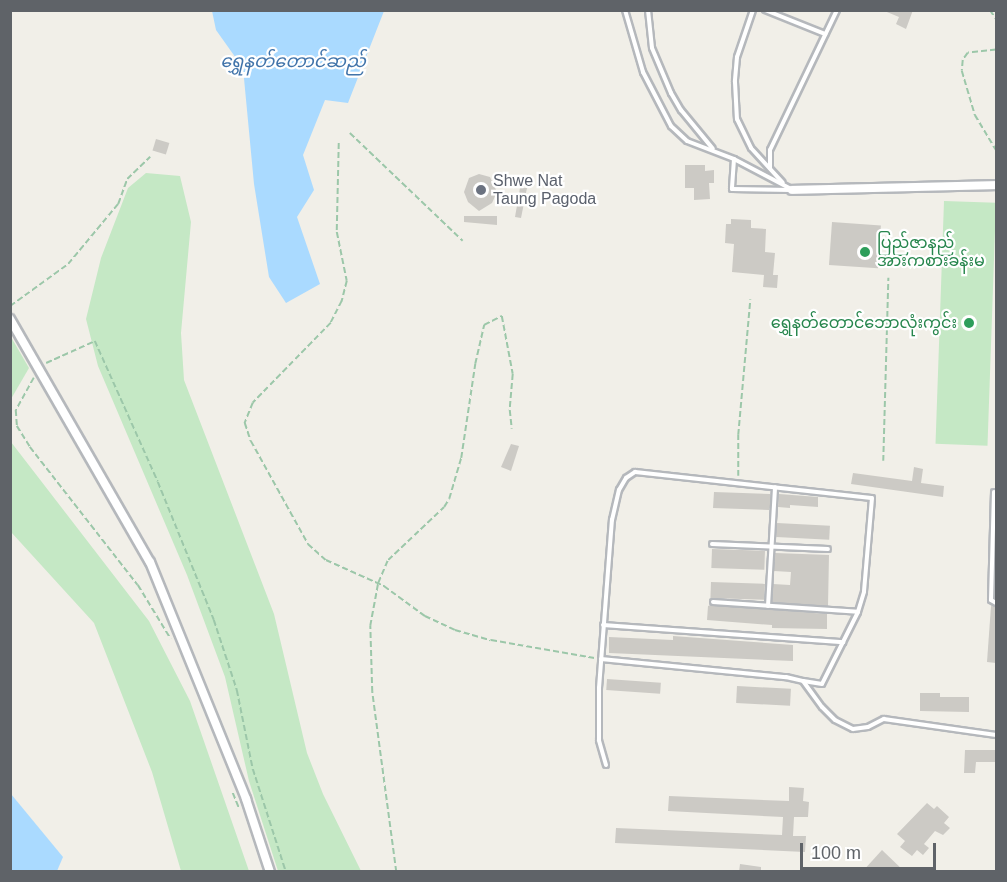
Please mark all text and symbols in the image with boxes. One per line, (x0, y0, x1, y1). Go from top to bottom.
water label: ရွှေနတ်တောင်ဆည် (220, 50, 366, 72)
place label: Shwe Nat Taung Pagoda (493, 171, 596, 209)
marker: Shwe Nat Taung Pagoda (474, 183, 488, 197)
place label: ပြည်ဇာနည် အားကစားခန်းမ (877, 233, 985, 271)
marker: ပြည်ဇာနည် အားကစားခန်းမ (858, 245, 872, 259)
place label: ရွှေနတ်တောင်ဘောလုံးကွင်း (771, 313, 957, 333)
marker: ရွှေနတ်တောင်ဘောလုံးကွင်း (962, 316, 976, 330)
scale bar (803, 831, 940, 869)
text: 100 m (811, 843, 861, 863)

